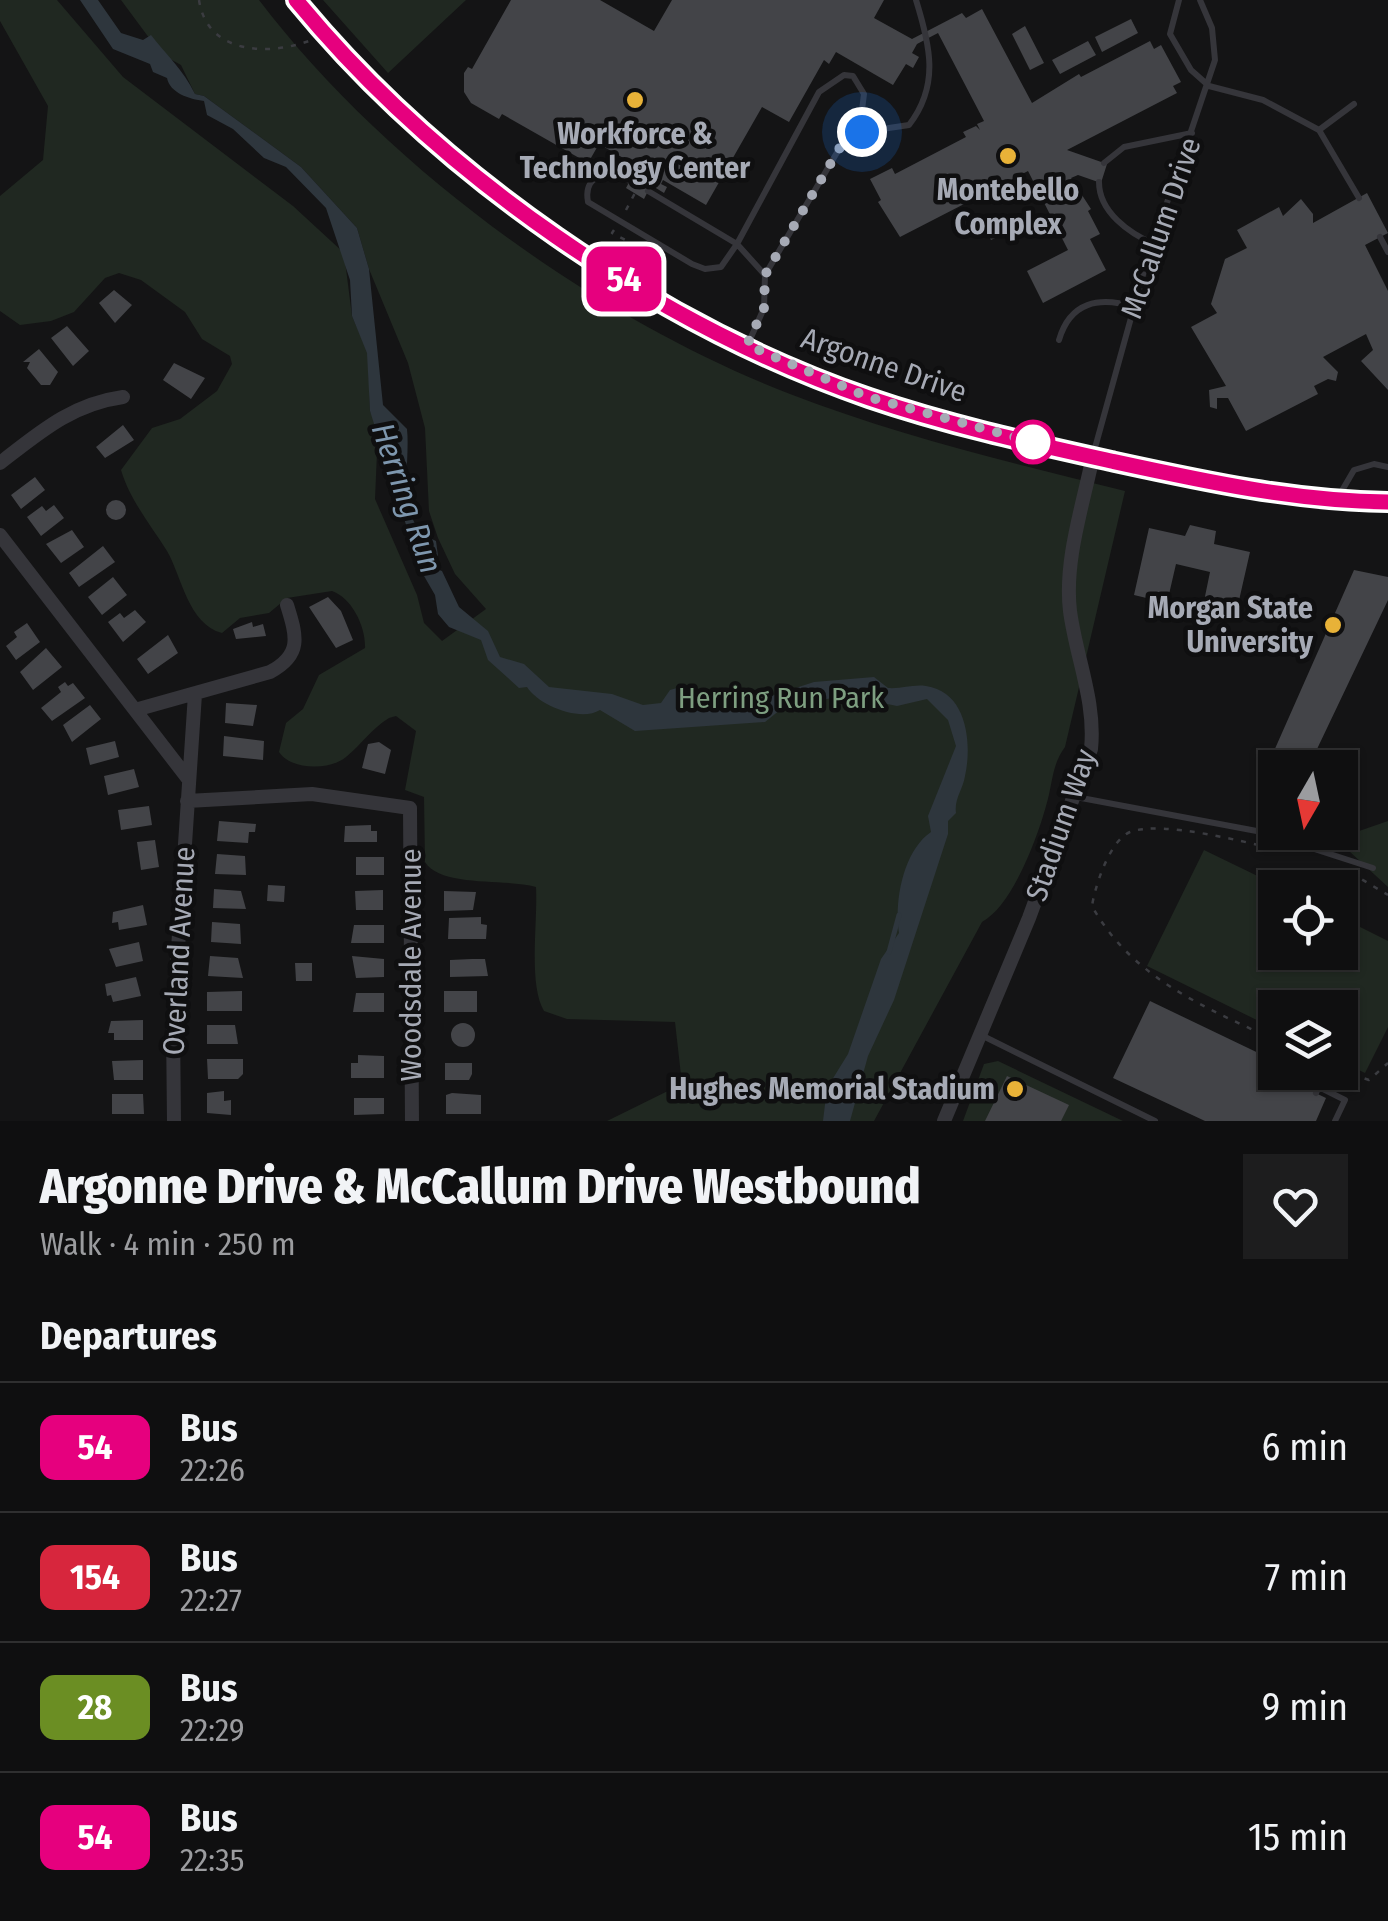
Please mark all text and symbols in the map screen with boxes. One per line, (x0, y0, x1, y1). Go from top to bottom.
marker: Workforce & Technology Center (624, 89, 646, 111)
your location (837, 107, 887, 157)
place label: Workforce & Technology Center (520, 116, 751, 186)
street label: McCallum Drive (1113, 133, 1209, 323)
marker: Montebello Complex (997, 145, 1019, 167)
place label: Montebello Complex (937, 172, 1079, 242)
line badge: 54 (579, 246, 669, 312)
text: 54 (606, 258, 642, 300)
street label: Argonne Drive (797, 320, 971, 410)
water label: Herring Run (364, 418, 450, 578)
unlabelled marker (1012, 421, 1054, 463)
place label: Morgan State University (1148, 590, 1314, 660)
marker: Morgan State University (1322, 614, 1344, 636)
park label: Herring Run Park (678, 680, 884, 716)
street label: Stadium Way (1018, 744, 1104, 905)
north arrow (1258, 750, 1358, 850)
map controls (1258, 750, 1358, 1090)
street label: Overland Avenue (156, 846, 202, 1056)
street label: Woodsdale Avenue (393, 849, 429, 1081)
button: locate (1258, 870, 1358, 970)
button: layers (1258, 990, 1358, 1090)
place label: Hughes Memorial Stadium (669, 1071, 995, 1107)
marker: Hughes Memorial Stadium (1004, 1078, 1026, 1100)
button: heart (1243, 1154, 1348, 1259)
text: Argonne Drive & McCallum Drive Westbound (40, 1158, 921, 1216)
text: Walk · 4 min · 250 m (40, 1225, 296, 1263)
text: Departures (40, 1313, 217, 1359)
text: Bus (180, 1405, 238, 1451)
text: 6 min (1261, 1424, 1348, 1470)
text: 54 (77, 1426, 113, 1468)
text: 22:26 (180, 1451, 245, 1489)
text: Bus (180, 1535, 238, 1581)
text: 7 min (1265, 1554, 1348, 1600)
text: 154 (70, 1556, 120, 1598)
text: 22:27 (180, 1581, 242, 1619)
text: Bus (180, 1665, 238, 1711)
text: 9 min (1262, 1684, 1348, 1730)
text: 28 (78, 1686, 112, 1728)
text: 22:29 (180, 1711, 244, 1749)
text: Bus (180, 1795, 238, 1841)
text: 15 min (1248, 1814, 1348, 1860)
text: 54 (77, 1816, 113, 1858)
text: 22:35 (180, 1841, 244, 1879)

